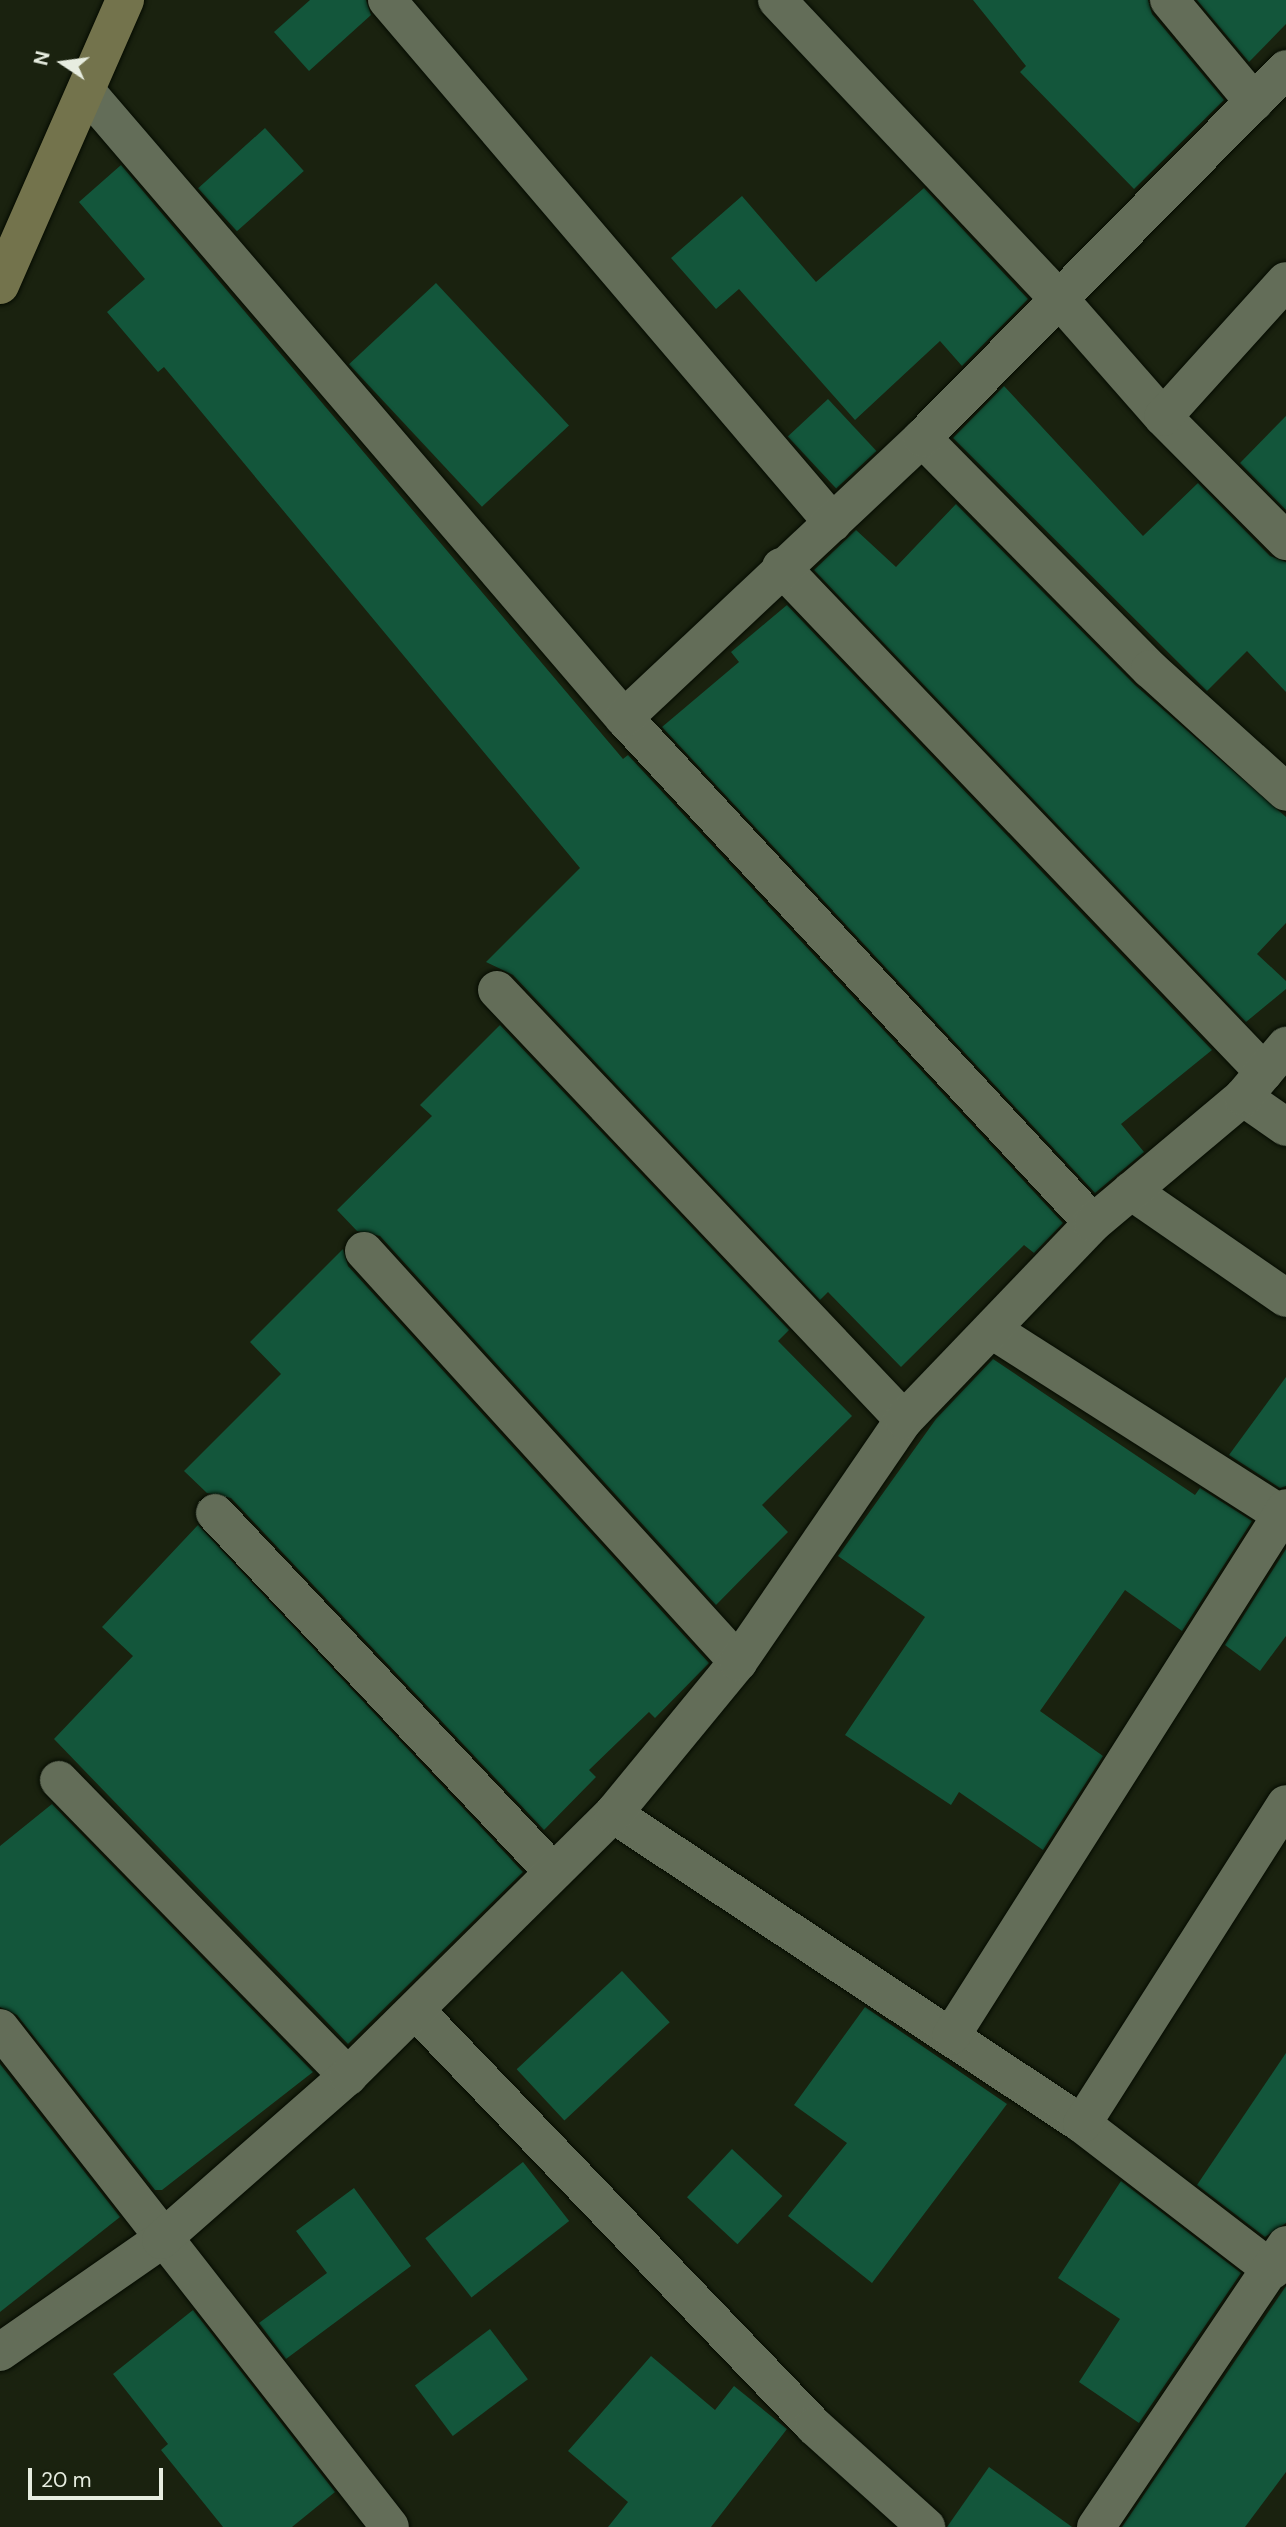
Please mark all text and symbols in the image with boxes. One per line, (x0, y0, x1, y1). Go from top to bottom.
north arrow (28, 28, 98, 98)
text: N (28, 49, 56, 68)
scale bar (32, 2454, 166, 2498)
text: 20 m (41, 2466, 92, 2494)

